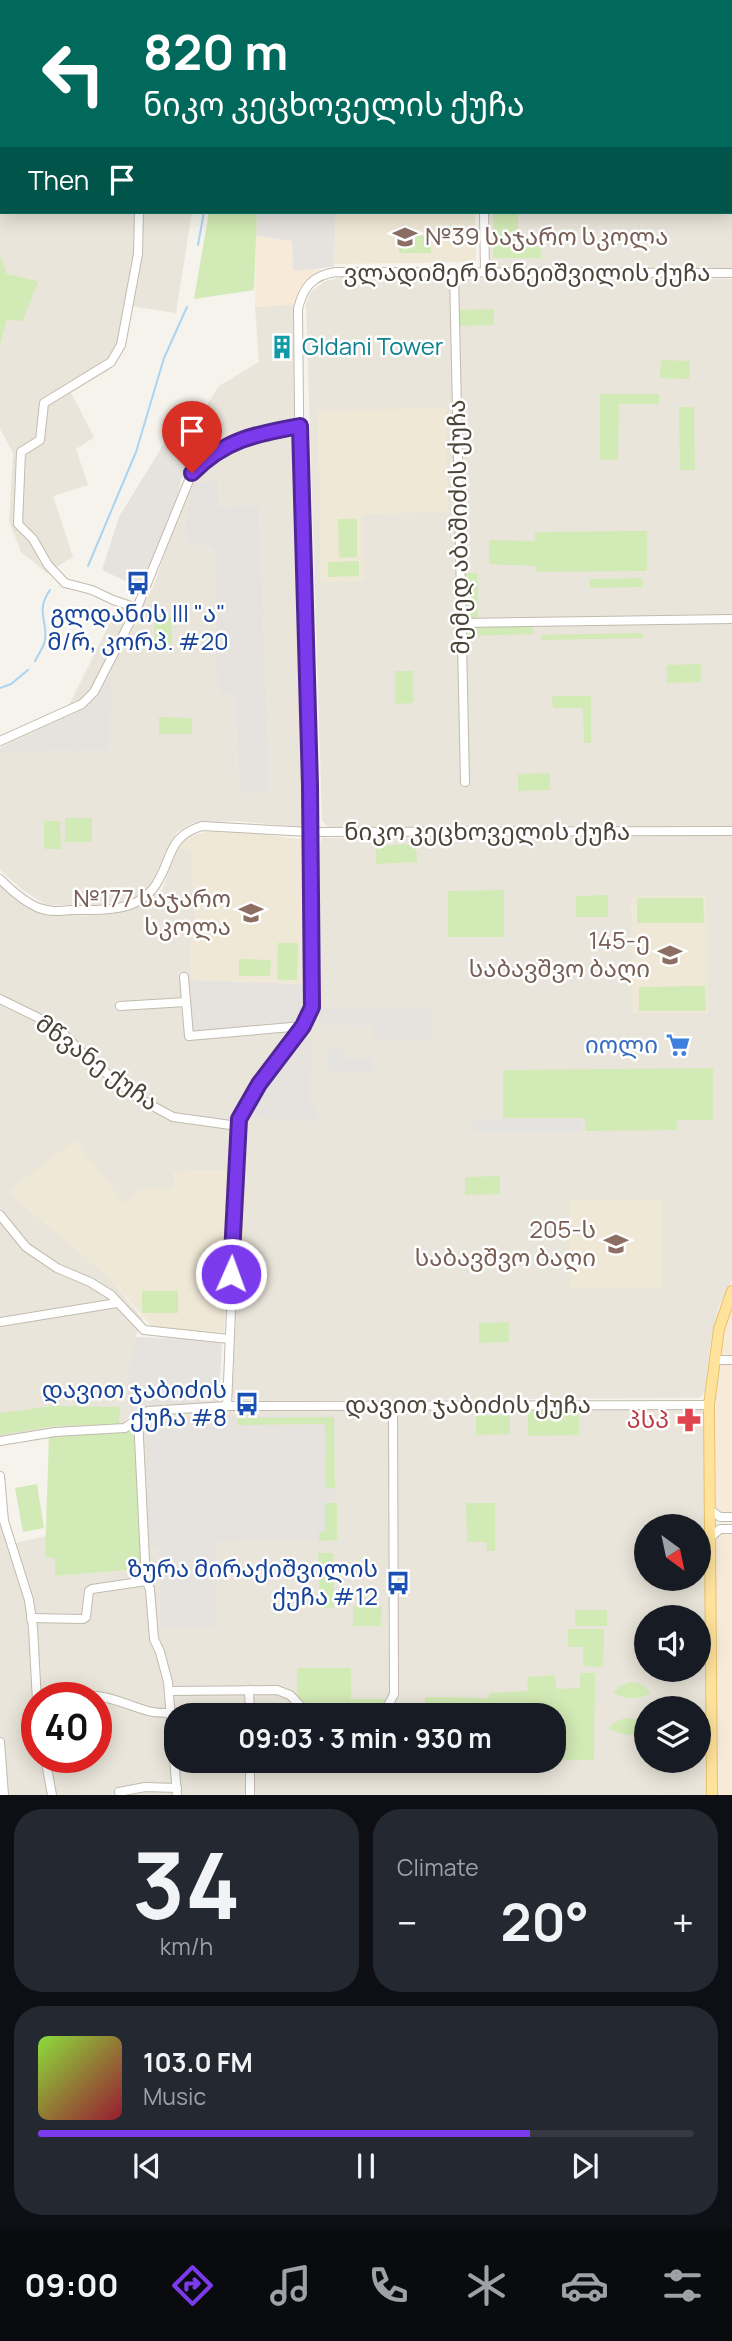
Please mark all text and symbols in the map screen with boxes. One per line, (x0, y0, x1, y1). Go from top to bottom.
text: 820 m (143, 18, 288, 85)
icon: left (28, 28, 119, 119)
text: ნიკო კეცხოველის ქუჩა (143, 82, 525, 126)
icon: arrive (103, 161, 141, 199)
text: Then (28, 162, 89, 198)
place label: №39 საჯარო სკოლა (425, 219, 668, 252)
school or university icon: №39 საჯარო სკოლა (391, 223, 419, 251)
street label: ვლადიმერ ნანეიშვილის ქუჩა (344, 255, 710, 288)
place label: Gldani Tower (302, 329, 444, 362)
building icon: Gldani Tower (268, 333, 296, 361)
street label: მემედ აბაშიძის ქუჩა (439, 399, 476, 655)
pin (162, 401, 222, 473)
icon: arrive (173, 412, 211, 450)
bus stop icon: გლდანის III "ა" მ/რ, კორპ. #20 (124, 569, 152, 597)
place label: გლდანის III "ა" მ/რ, კორპ. #20 (47, 596, 229, 657)
street label: ნიკო კეცხოველის ქუჩა (344, 814, 630, 847)
place label: №177 საჯარო სკოლა (73, 881, 231, 942)
school or university icon: №177 საჯარო სკოლა (237, 899, 265, 927)
place label: 145-ე საბავშვო ბაღი (469, 923, 650, 984)
school or university icon: 145-ე საბავშვო ბაღი (656, 941, 684, 969)
street label: მწვანე ქუჩა (30, 1006, 166, 1118)
place label: იოლი (585, 1027, 658, 1060)
supermarket icon: იოლი (664, 1031, 692, 1059)
place label: 205-ს საბავშვო ბაღი (415, 1212, 596, 1273)
school or university icon: 205-ს საბავშვო ბაღი (602, 1230, 630, 1258)
position arrow (194, 1237, 268, 1311)
place label: დავით ჯაბიძის ქუჩა #8 (42, 1372, 227, 1433)
street label: დავით ჯაბიძის ქუჩა (345, 1387, 591, 1420)
bus stop icon: დავით ჯაბიძის ქუჩა #8 (233, 1390, 261, 1418)
place label: პსპ (627, 1402, 669, 1435)
pharmacy icon: პსპ (675, 1406, 703, 1434)
north arrow (634, 1514, 710, 1591)
map controls (634, 1514, 711, 1773)
place label: ზურა მირაქიშვილის ქუჩა #12 (128, 1551, 378, 1612)
bus stop icon: ზურა მირაქიშვილის ქუჩა #12 (384, 1569, 412, 1597)
button: sound (634, 1605, 711, 1682)
speed limit sign: 40 (21, 1682, 112, 1773)
button: layers (634, 1696, 711, 1773)
text: 09:03 · 3 min · 930 m (238, 1720, 492, 1756)
text: 34 (132, 1822, 241, 1946)
text: Climate (397, 1851, 479, 1883)
text: 20° (501, 1886, 589, 1957)
text: − (397, 1896, 418, 1948)
text: + (672, 1896, 694, 1948)
text: km/h (160, 1930, 213, 1962)
text: 103.0 FM (143, 2044, 253, 2080)
text: Music (143, 2080, 206, 2112)
icon: previous (128, 2147, 166, 2185)
icon: pause (347, 2147, 385, 2185)
icon: next (566, 2147, 604, 2185)
icon: directions (168, 2261, 217, 2310)
icon: music (266, 2261, 315, 2310)
icon: phone (364, 2261, 413, 2310)
icon: climate (462, 2261, 511, 2310)
icon: car (560, 2261, 609, 2310)
icon: filters (658, 2261, 707, 2310)
text: 09:00 (25, 2263, 119, 2307)

